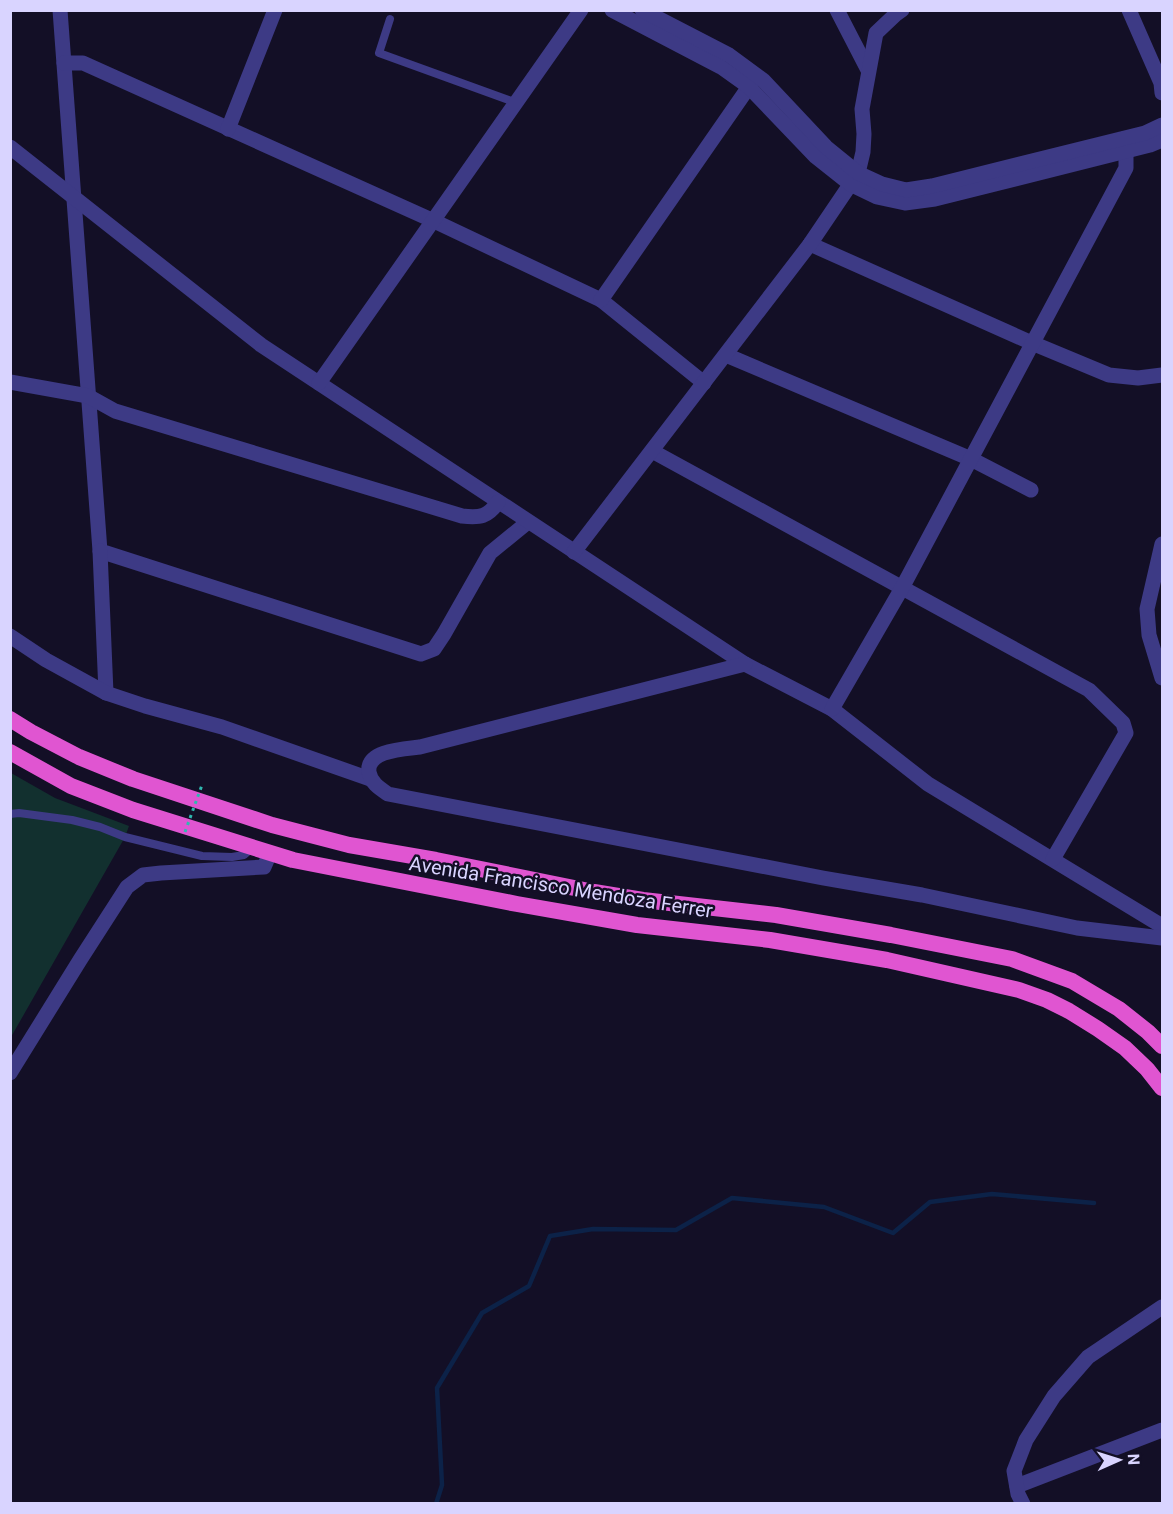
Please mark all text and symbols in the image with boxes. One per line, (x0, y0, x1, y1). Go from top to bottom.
street label: Avenida Francisco Mendoza Ferrer (408, 851, 715, 923)
north arrow (1089, 1430, 1149, 1490)
text: N (1124, 1453, 1143, 1465)

